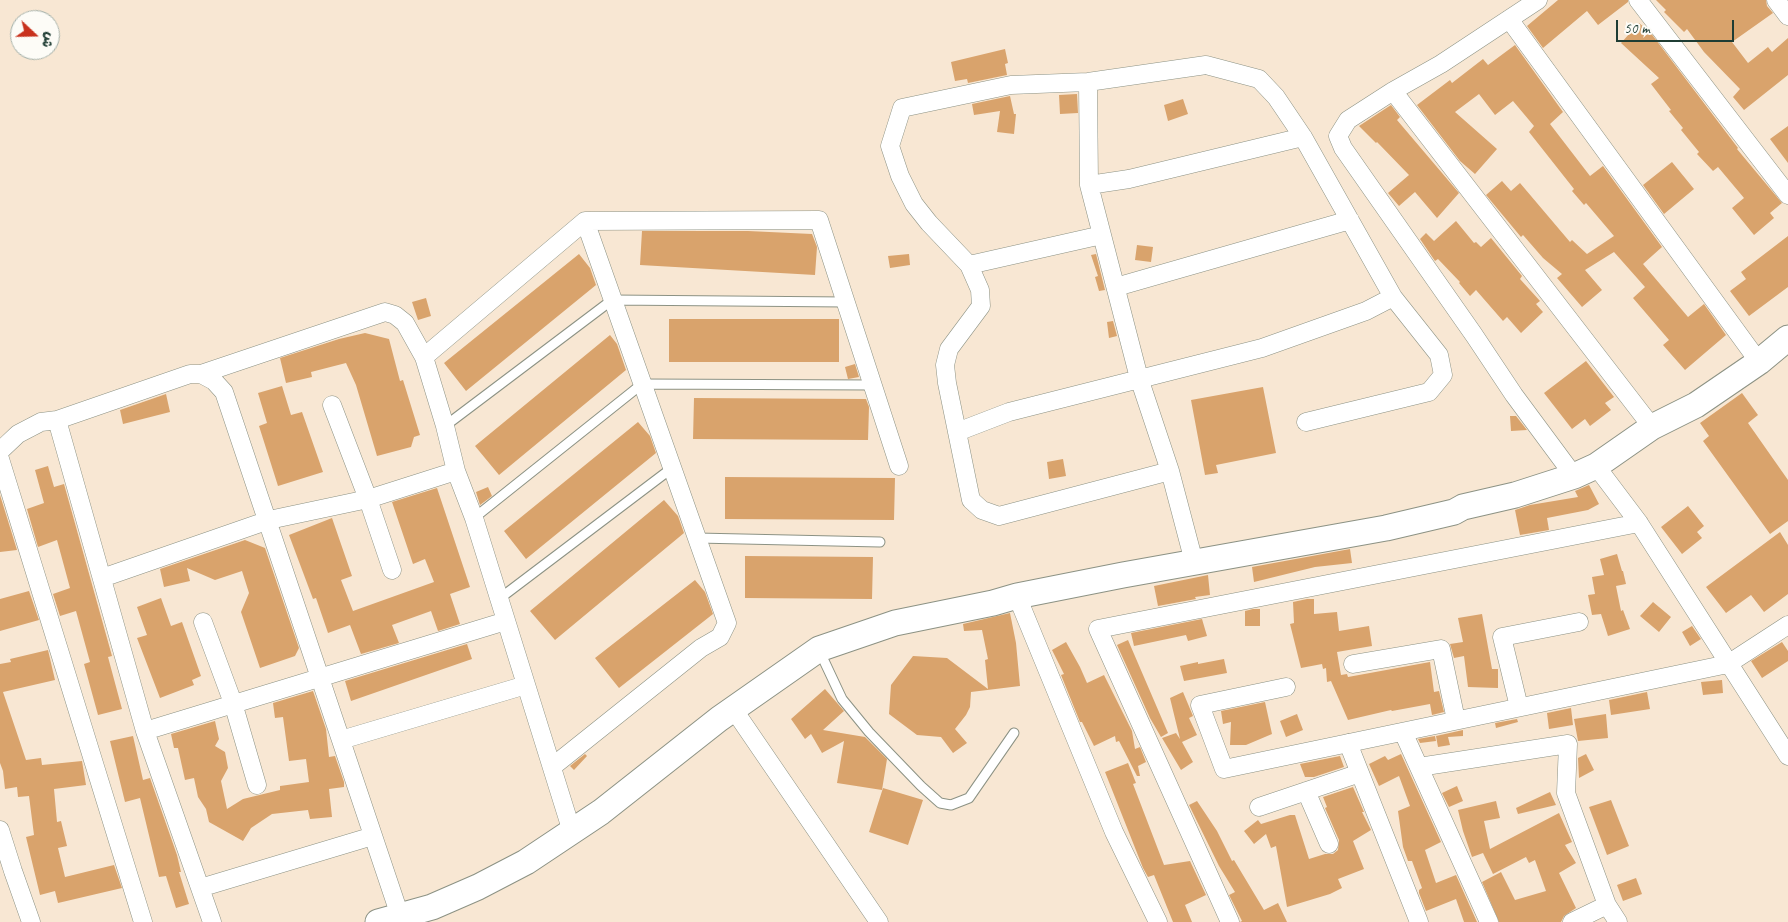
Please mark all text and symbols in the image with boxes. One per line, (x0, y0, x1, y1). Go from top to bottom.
north arrow (10, 10, 60, 60)
scale bar (1618, 10, 1736, 42)
text: 50 m (1624, 19, 1650, 38)
text: ش (38, 30, 59, 50)

